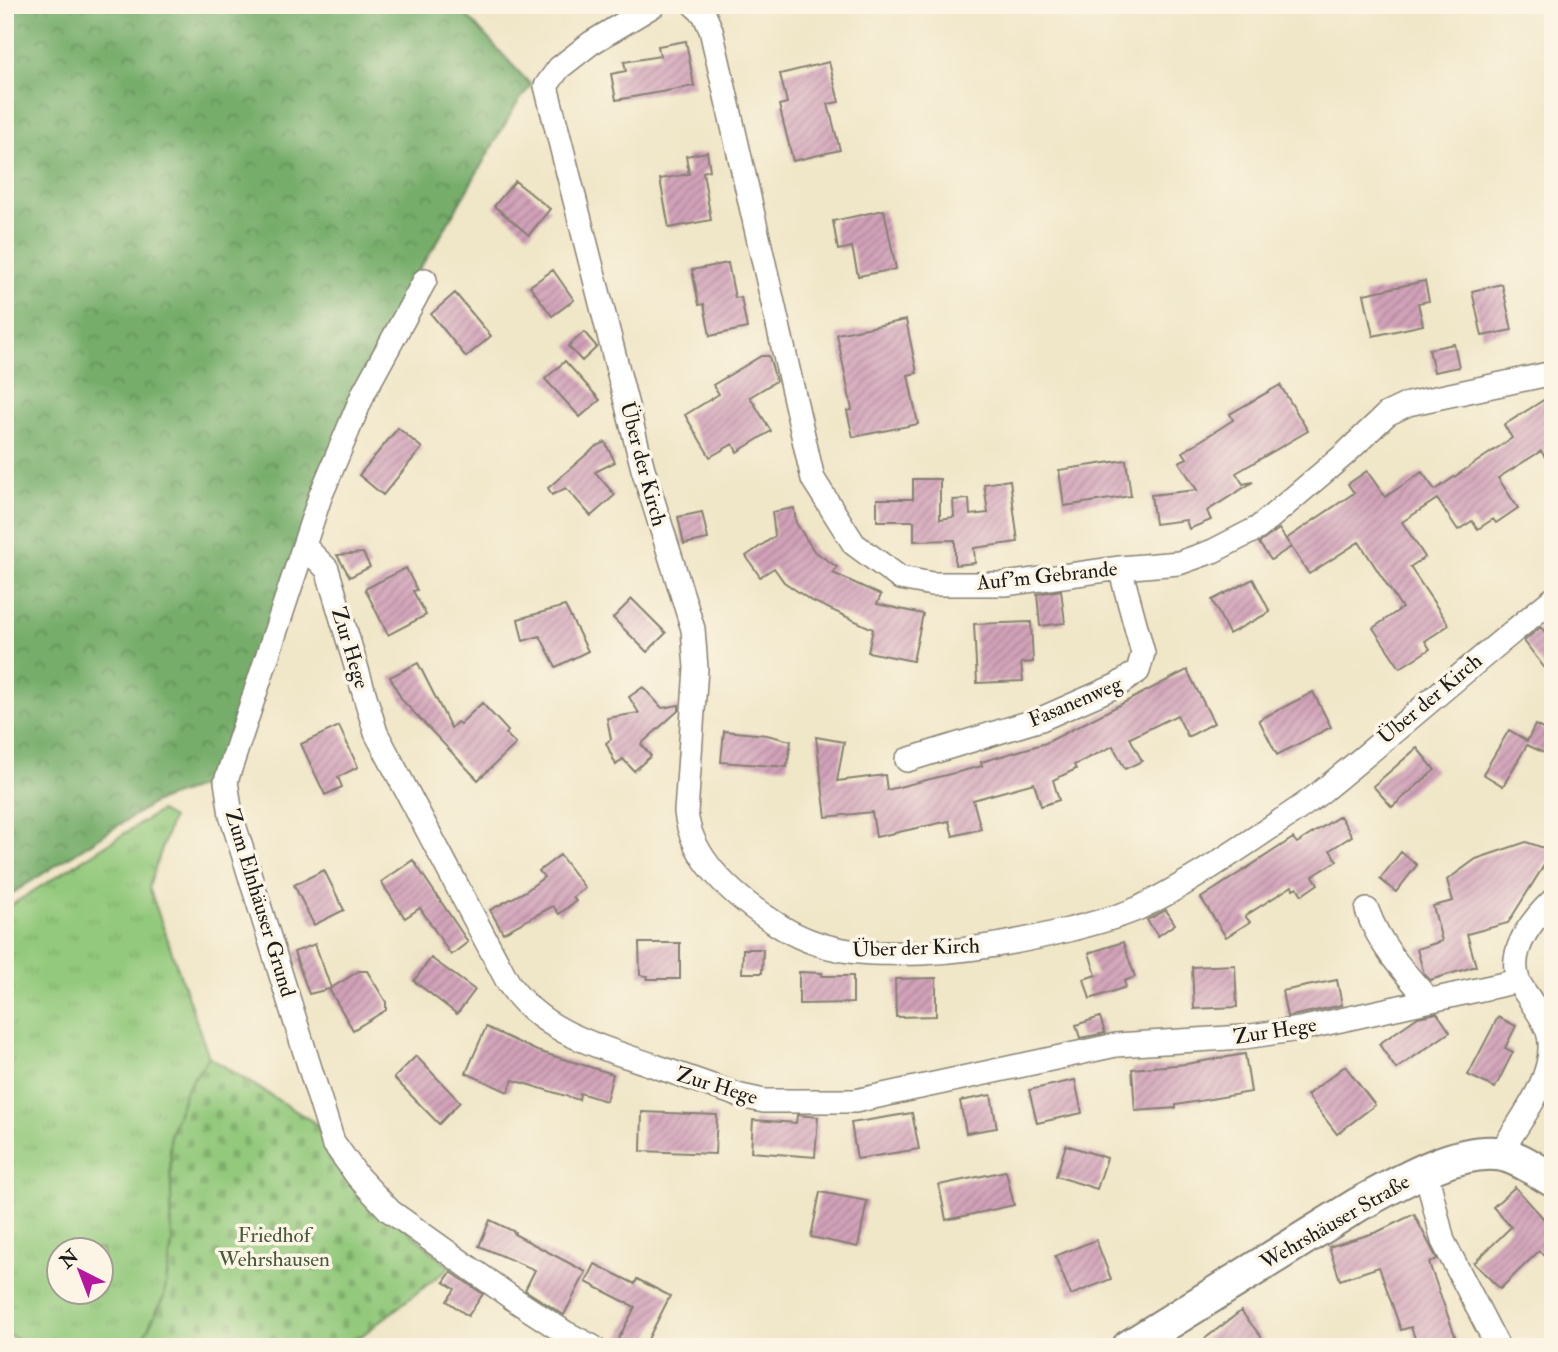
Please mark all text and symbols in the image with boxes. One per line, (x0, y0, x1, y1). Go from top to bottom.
street label: Über der Kirch (613, 399, 673, 529)
street label: Auf'm Gebrande (974, 555, 1119, 597)
street label: Zur Hege (325, 604, 375, 692)
street label: Über der Kirch (1372, 648, 1488, 750)
street label: Fasanenweg (1024, 670, 1127, 734)
street label: Zum Elnhäuser Grund (219, 806, 302, 1001)
street label: Über der Kirch (852, 932, 980, 964)
street label: Zur Hege (1232, 1011, 1319, 1051)
street label: Zur Hege (673, 1061, 761, 1111)
street label: Wehrshäuser Straße (1255, 1168, 1415, 1276)
park label: Friedhof Wehrshausen (217, 1222, 330, 1273)
north arrow (46, 1236, 116, 1306)
text: N (54, 1244, 84, 1274)

